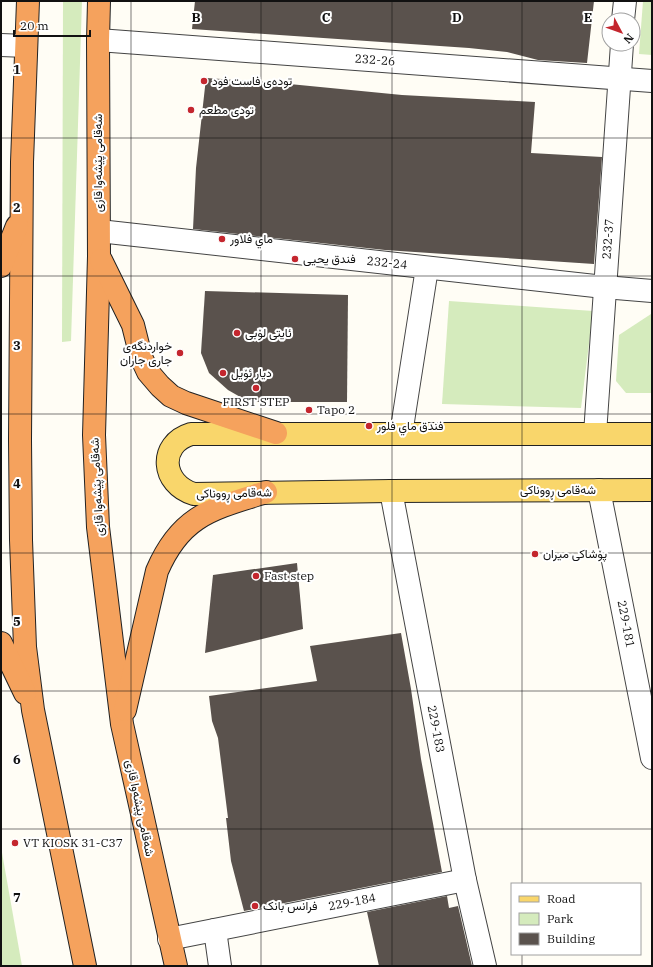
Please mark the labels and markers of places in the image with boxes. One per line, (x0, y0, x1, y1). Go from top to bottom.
place label: توده‌ی فاست فود (212, 73, 293, 89)
marker: توده‌ی فاست فود (199, 76, 209, 86)
place label: تودی مطعم (199, 102, 254, 118)
marker: تودی مطعم (186, 105, 196, 115)
place label: ماي فلاور (229, 231, 273, 249)
marker: ماي فلاور (217, 234, 227, 244)
place label: فندق يحيى (303, 251, 356, 267)
marker: فندق يحيى (290, 254, 300, 264)
place label: ئایتی لۆبی (245, 325, 292, 341)
marker: ئایتی لۆبی (232, 328, 242, 338)
place label: خواردنگەی جاری جاران (120, 338, 172, 368)
marker: خواردنگەی جاری جاران (175, 348, 185, 358)
place label: دیار ئۆیل (231, 365, 272, 381)
marker: دیار ئۆیل (218, 368, 228, 378)
marker: FIRST STEP (251, 383, 261, 393)
place label: FIRST STEP (222, 394, 290, 409)
place label: Tapo 2 (317, 402, 355, 417)
marker: Tapo 2 (304, 405, 314, 415)
place label: فندق ماي فلور (376, 418, 444, 436)
marker: فندق ماي فلور (364, 421, 374, 431)
place label: پۆشاکی ميران (543, 546, 607, 562)
marker: پۆشاکی ميران (530, 549, 540, 559)
place label: Fast step (264, 568, 314, 583)
marker: Fast step (251, 571, 261, 581)
place label: VT KIOSK 31-C37 (23, 835, 123, 850)
marker: VT KIOSK 31-C37 (10, 838, 20, 848)
place label: فرانس بانک (263, 898, 318, 914)
marker: فرانس بانک (250, 901, 260, 911)

